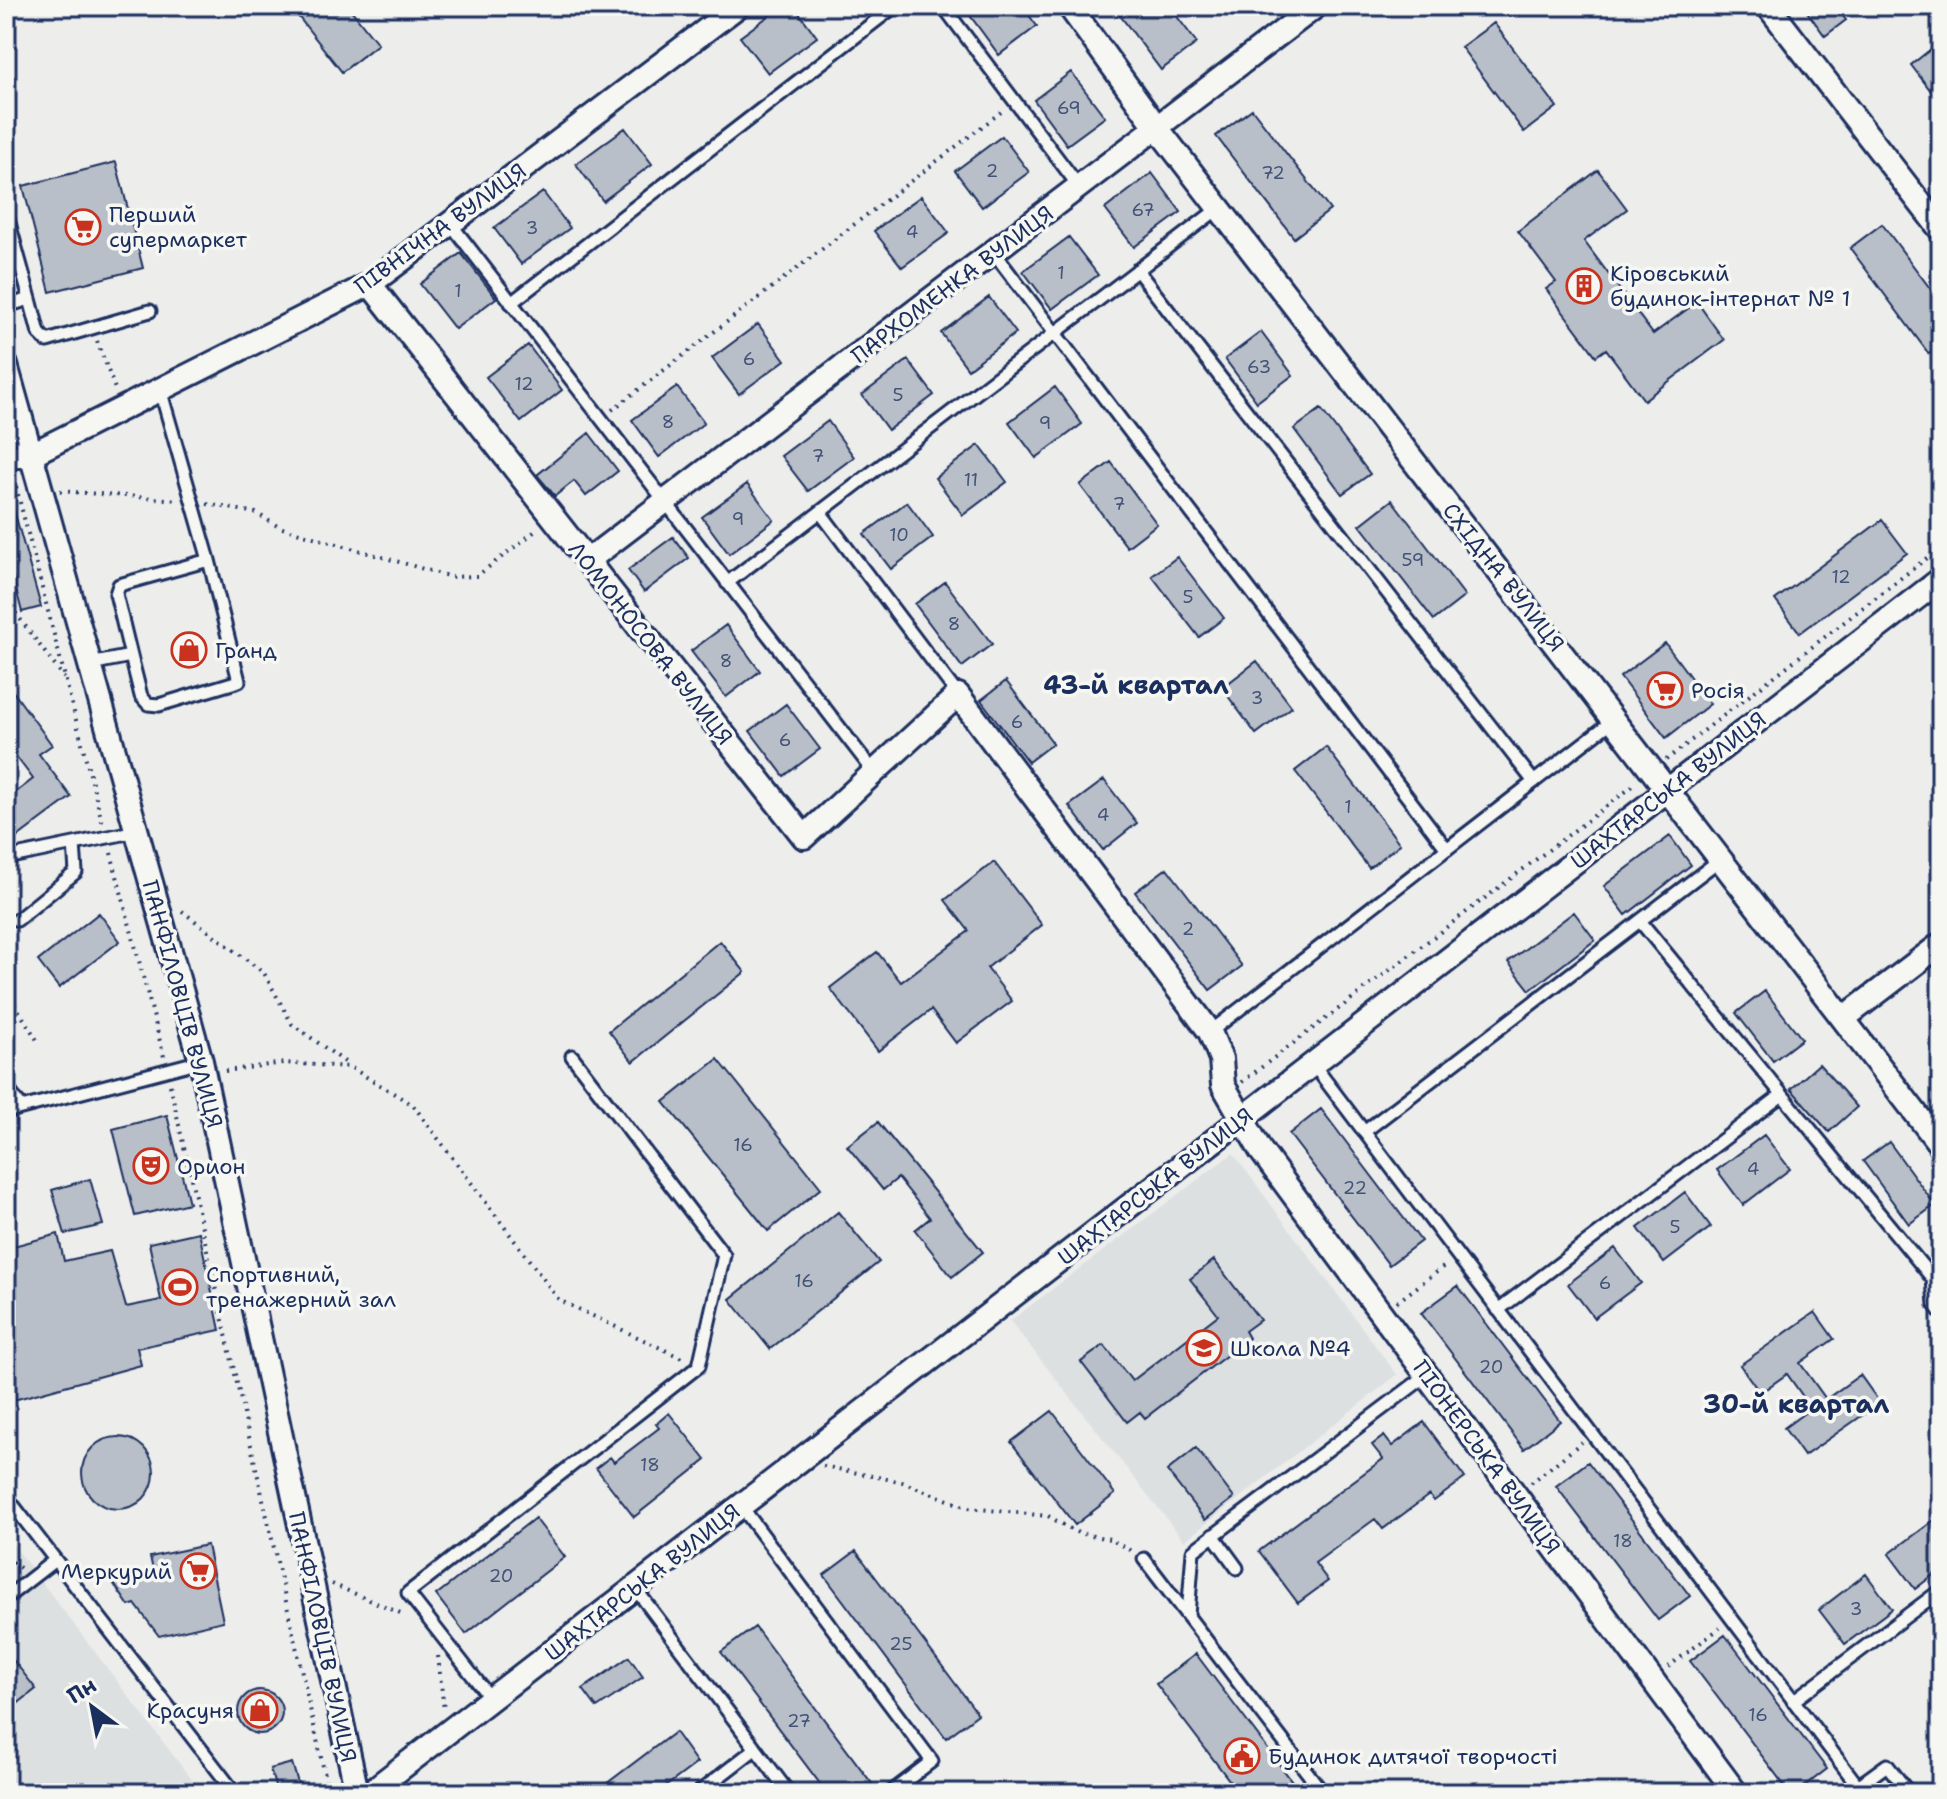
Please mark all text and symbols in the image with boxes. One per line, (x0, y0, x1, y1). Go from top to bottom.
house number: 69 (1057, 96, 1081, 120)
street label: ПІВНІЧНА ВУЛИЦЯ (348, 156, 532, 301)
house number: 2 (986, 159, 998, 183)
house number: 72 (1261, 161, 1285, 185)
house number: 67 (1131, 198, 1155, 222)
street label: ПАРХОМЕНКА ВУЛИЦЯ (845, 199, 1059, 370)
place label: Перший супермаркет (109, 200, 248, 254)
supermarket icon: Перший супермаркет (64, 208, 102, 246)
house number: 3 (526, 216, 538, 240)
house number: 4 (906, 220, 918, 244)
place label: Кіровський будинок-інтернат № 1 (1610, 259, 1851, 313)
house number: 1 (1057, 261, 1065, 285)
building icon: Кіровський будинок-інтернат № 1 (1565, 267, 1603, 305)
house number: 1 (454, 279, 462, 303)
house number: 6 (743, 347, 755, 371)
house number: 63 (1247, 355, 1271, 379)
house number: 12 (514, 372, 534, 396)
house number: 5 (892, 383, 904, 407)
house number: 8 (662, 410, 674, 434)
house number: 9 (1039, 411, 1051, 435)
house number: 7 (812, 444, 824, 468)
house number: 11 (964, 468, 978, 492)
house number: 7 (1113, 492, 1125, 516)
street label: СХІДНА ВУЛИЦЯ (1436, 497, 1571, 658)
house number: 9 (732, 507, 744, 531)
house number: 10 (889, 523, 909, 547)
street label: ЛОМОНОСОВА ВУЛИЦЯ (562, 536, 739, 751)
house number: 59 (1402, 548, 1424, 572)
house number: 12 (1831, 565, 1851, 589)
house number: 5 (1182, 585, 1194, 609)
house number: 8 (948, 612, 960, 636)
shop icon: Гранд (170, 631, 208, 669)
place label: Гранд (215, 636, 277, 665)
house number: 8 (720, 649, 732, 673)
district label: 43-й квартал (1043, 667, 1229, 702)
supermarket icon: Росія (1646, 671, 1684, 709)
place label: Росія (1691, 676, 1745, 705)
house number: 3 (1251, 686, 1263, 710)
street label: ШАХТАРСЬКА ВУЛИЦЯ (1565, 705, 1772, 876)
house number: 6 (1011, 710, 1023, 734)
house number: 6 (779, 728, 791, 752)
house number: 1 (1344, 795, 1352, 819)
house number: 4 (1097, 803, 1109, 827)
street label: ПАНФІЛОВЦІВ ВУЛИЦЯ (135, 877, 230, 1131)
house number: 2 (1182, 917, 1194, 941)
street label: ШАХТАРСЬКА ВУЛИЦЯ (1052, 1101, 1259, 1272)
house number: 16 (733, 1133, 753, 1157)
theatre icon: Орион (132, 1147, 170, 1185)
place label: Орион (177, 1152, 246, 1181)
house number: 4 (1747, 1157, 1759, 1181)
house number: 22 (1343, 1176, 1367, 1200)
house number: 5 (1669, 1215, 1681, 1239)
place label: Спортивний, тренажерний зал (206, 1260, 396, 1314)
sports icon: Спортивний, тренажерний зал (161, 1268, 199, 1306)
house number: 16 (794, 1269, 814, 1293)
house number: 6 (1599, 1271, 1611, 1295)
school or university icon: Школа №4 (1185, 1329, 1223, 1367)
place label: Школа №4 (1230, 1334, 1351, 1363)
street label: ПІОНЕРСЬКА ВУЛИЦЯ (1406, 1354, 1567, 1560)
house number: 20 (1479, 1355, 1503, 1379)
district label: 30-й квартал (1703, 1386, 1889, 1421)
house number: 18 (640, 1453, 660, 1477)
street label: ШАХТАРСЬКА ВУЛИЦЯ (539, 1497, 746, 1668)
street label: ПАНФІЛОВЦІВ ВУЛИЦЯ (282, 1509, 363, 1765)
house number: 18 (1613, 1529, 1633, 1553)
supermarket icon: Меркурий (179, 1552, 217, 1590)
place label: Меркурий (61, 1557, 172, 1586)
house number: 20 (489, 1564, 513, 1588)
house number: 3 (1850, 1597, 1862, 1621)
house number: 25 (889, 1632, 913, 1656)
north arrow (52, 1667, 132, 1747)
text: Пн (62, 1670, 102, 1710)
shop icon: Красуня (241, 1691, 279, 1729)
place label: Красуня (146, 1696, 234, 1725)
house number: 16 (1748, 1703, 1768, 1727)
house number: 27 (787, 1709, 811, 1733)
public building icon: Будинок дитячої творчості (1223, 1737, 1261, 1775)
place label: Будинок дитячої творчості (1268, 1742, 1558, 1771)

